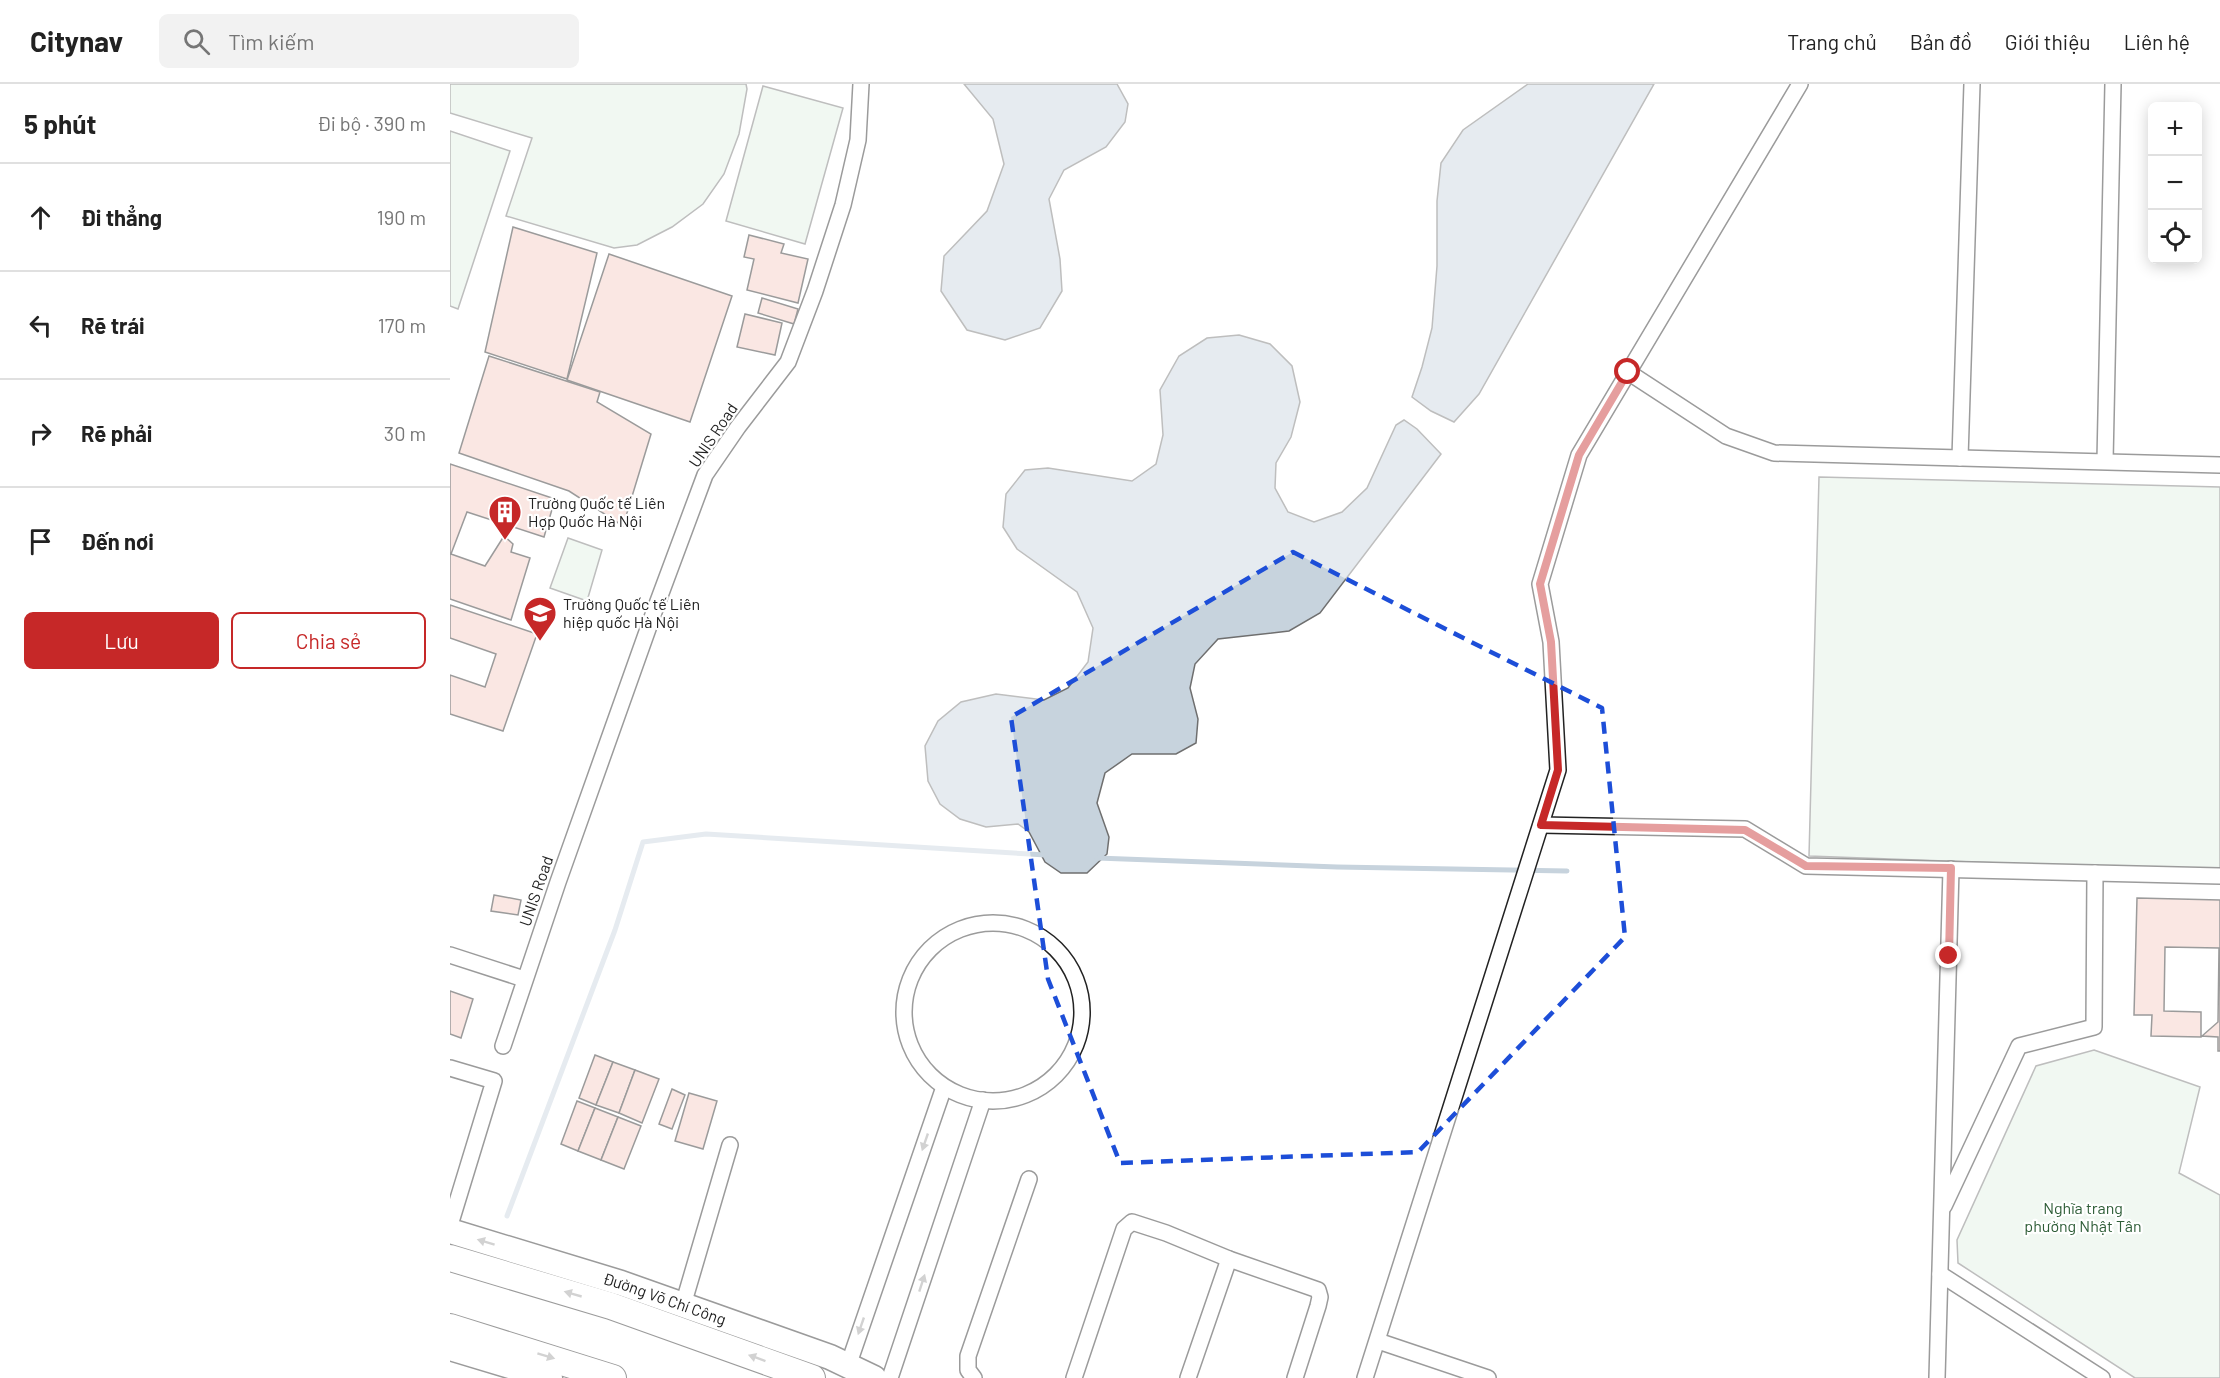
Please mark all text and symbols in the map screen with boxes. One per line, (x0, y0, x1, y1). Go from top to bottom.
search box (159, 14, 579, 68)
text: Citynav (30, 24, 123, 58)
icon: search (180, 25, 213, 58)
text: Tìm kiếm (228, 28, 315, 54)
text: Trang chủ (1787, 29, 1877, 54)
text: Bản đồ (1910, 29, 1972, 54)
text: Giới thiệu (2005, 29, 2091, 54)
text: Liên hệ (2124, 29, 2190, 54)
map controls (2148, 102, 2202, 264)
button: + (2148, 102, 2202, 156)
text: 5 phút (24, 108, 96, 139)
text: Đi bộ · 390 m (317, 111, 426, 135)
button: − (2148, 156, 2202, 210)
icon: ahead (24, 201, 57, 234)
text: Đi thẳng (81, 204, 162, 230)
text: 190 m (377, 205, 426, 229)
button: locate (2148, 210, 2202, 264)
icon: left (24, 309, 57, 342)
text: Rẽ trái (81, 312, 145, 338)
text: 170 m (378, 313, 426, 337)
route start (1614, 358, 1640, 384)
street label: UNIS Road (684, 399, 741, 470)
icon: right (24, 417, 57, 450)
text: Rẽ phải (81, 420, 152, 446)
text: 30 m (384, 421, 426, 445)
place label: Trường Quốc tế Liên Hợp Quốc Hà Nội (528, 493, 665, 530)
building icon: Trường Quốc tế Liên Hợp Quốc Hà Nội (487, 494, 523, 541)
icon: arrive (24, 525, 57, 558)
text: Đến nơi (81, 528, 154, 554)
place label: Trường Quốc tế Liên hiệp quốc Hà Nội (563, 594, 700, 631)
school or university icon: Trường Quốc tế Liên hiệp quốc Hà Nội (522, 595, 558, 642)
button: Lưu (24, 612, 219, 669)
button: Chia sẻ (231, 612, 426, 669)
street label: UNIS Road (515, 853, 556, 929)
route end (1935, 942, 1961, 968)
one-way arrow (920, 1133, 929, 1151)
park label: Nghĩa trang phường Nhật Tân (2024, 1198, 2142, 1235)
one-way arrow (476, 1237, 494, 1246)
street label: Đường Võ Chí Công (601, 1268, 729, 1328)
one-way arrow (918, 1274, 927, 1292)
one-way arrow (563, 1289, 581, 1298)
one-way arrow (856, 1318, 866, 1336)
one-way arrow (537, 1352, 555, 1361)
one-way arrow (748, 1353, 766, 1363)

